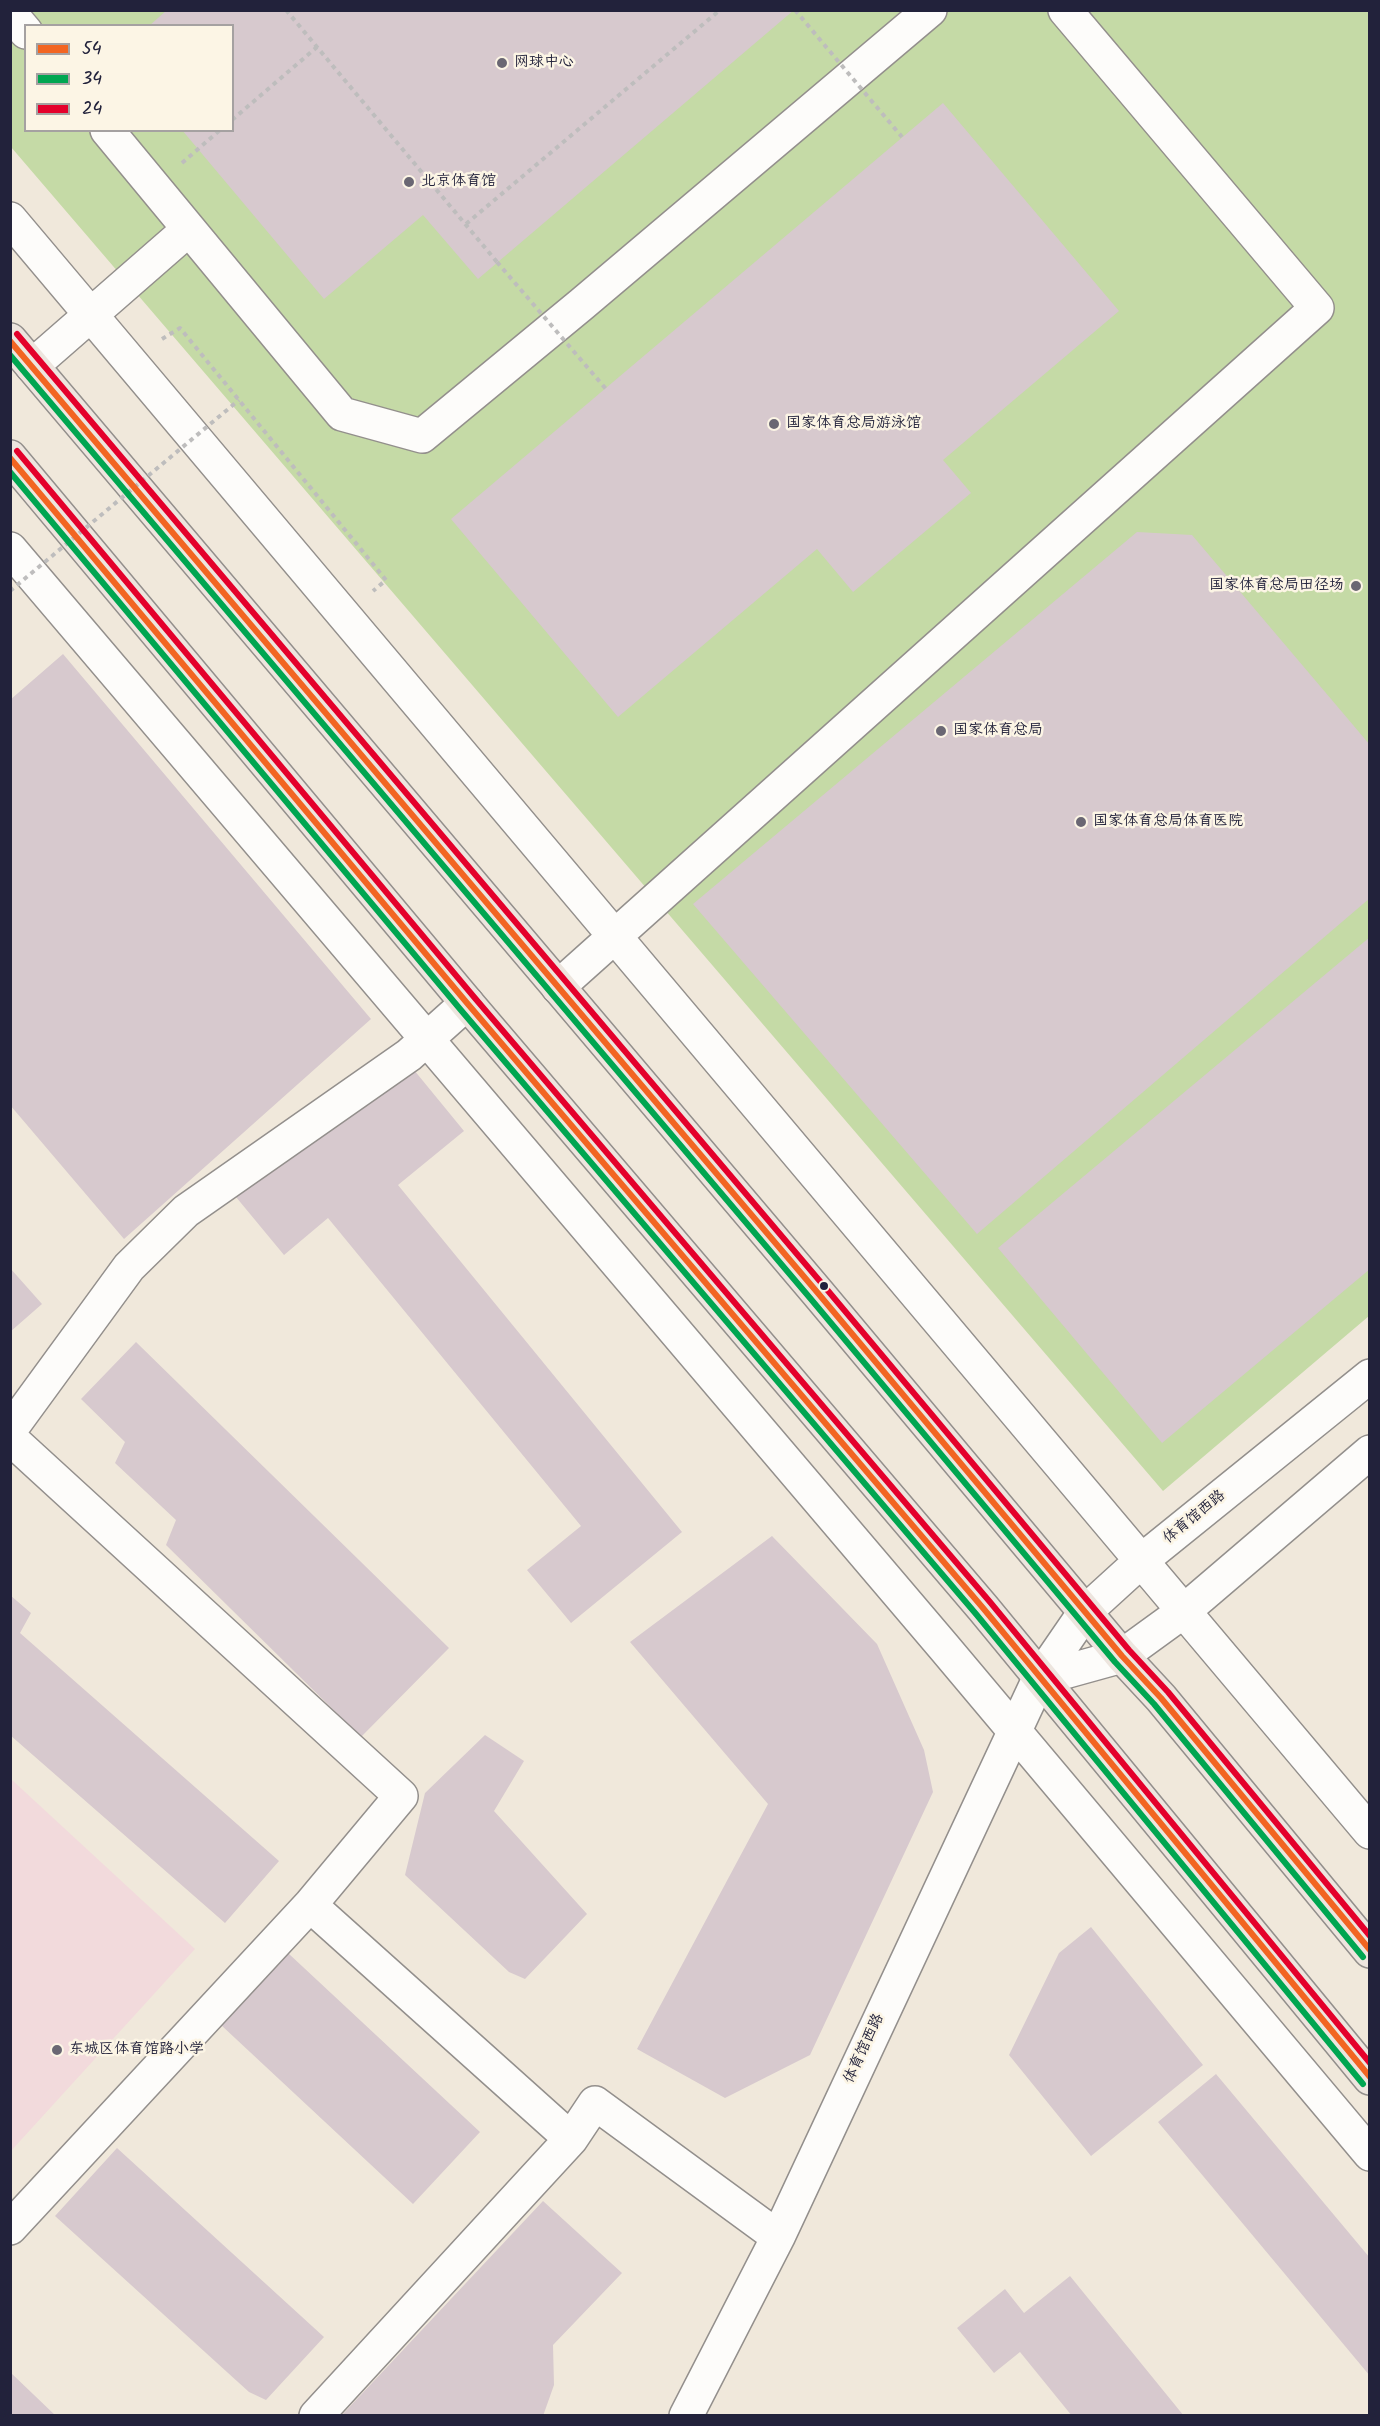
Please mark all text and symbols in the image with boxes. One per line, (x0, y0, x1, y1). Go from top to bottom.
legend (24, 24, 234, 132)
text: 54 (82, 35, 102, 64)
place label: 网球中心 (514, 54, 574, 72)
marker: 网球中心 (495, 56, 509, 70)
text: 34 (82, 65, 102, 94)
text: 24 (82, 95, 102, 124)
place label: 北京体育馆 (421, 173, 496, 191)
marker: 北京体育馆 (402, 175, 416, 189)
place label: 国家体育总局游泳馆 (786, 415, 921, 433)
marker: 国家体育总局游泳馆 (767, 417, 781, 431)
place label: 国家体育总局田径场 (1209, 577, 1344, 595)
marker: 国家体育总局田径场 (1349, 579, 1363, 593)
place label: 国家体育总局 (953, 722, 1043, 740)
marker: 国家体育总局 (934, 724, 948, 738)
place label: 国家体育总局体育医院 (1093, 813, 1243, 831)
marker: 国家体育总局体育医院 (1074, 815, 1088, 829)
unlabelled marker (818, 1280, 830, 1292)
street label: 体育馆西路 (1160, 1487, 1230, 1549)
street label: 体育馆西路 (841, 2011, 889, 2087)
place label: 东城区体育馆路小学 (69, 2041, 204, 2059)
marker: 东城区体育馆路小学 (50, 2043, 64, 2057)

